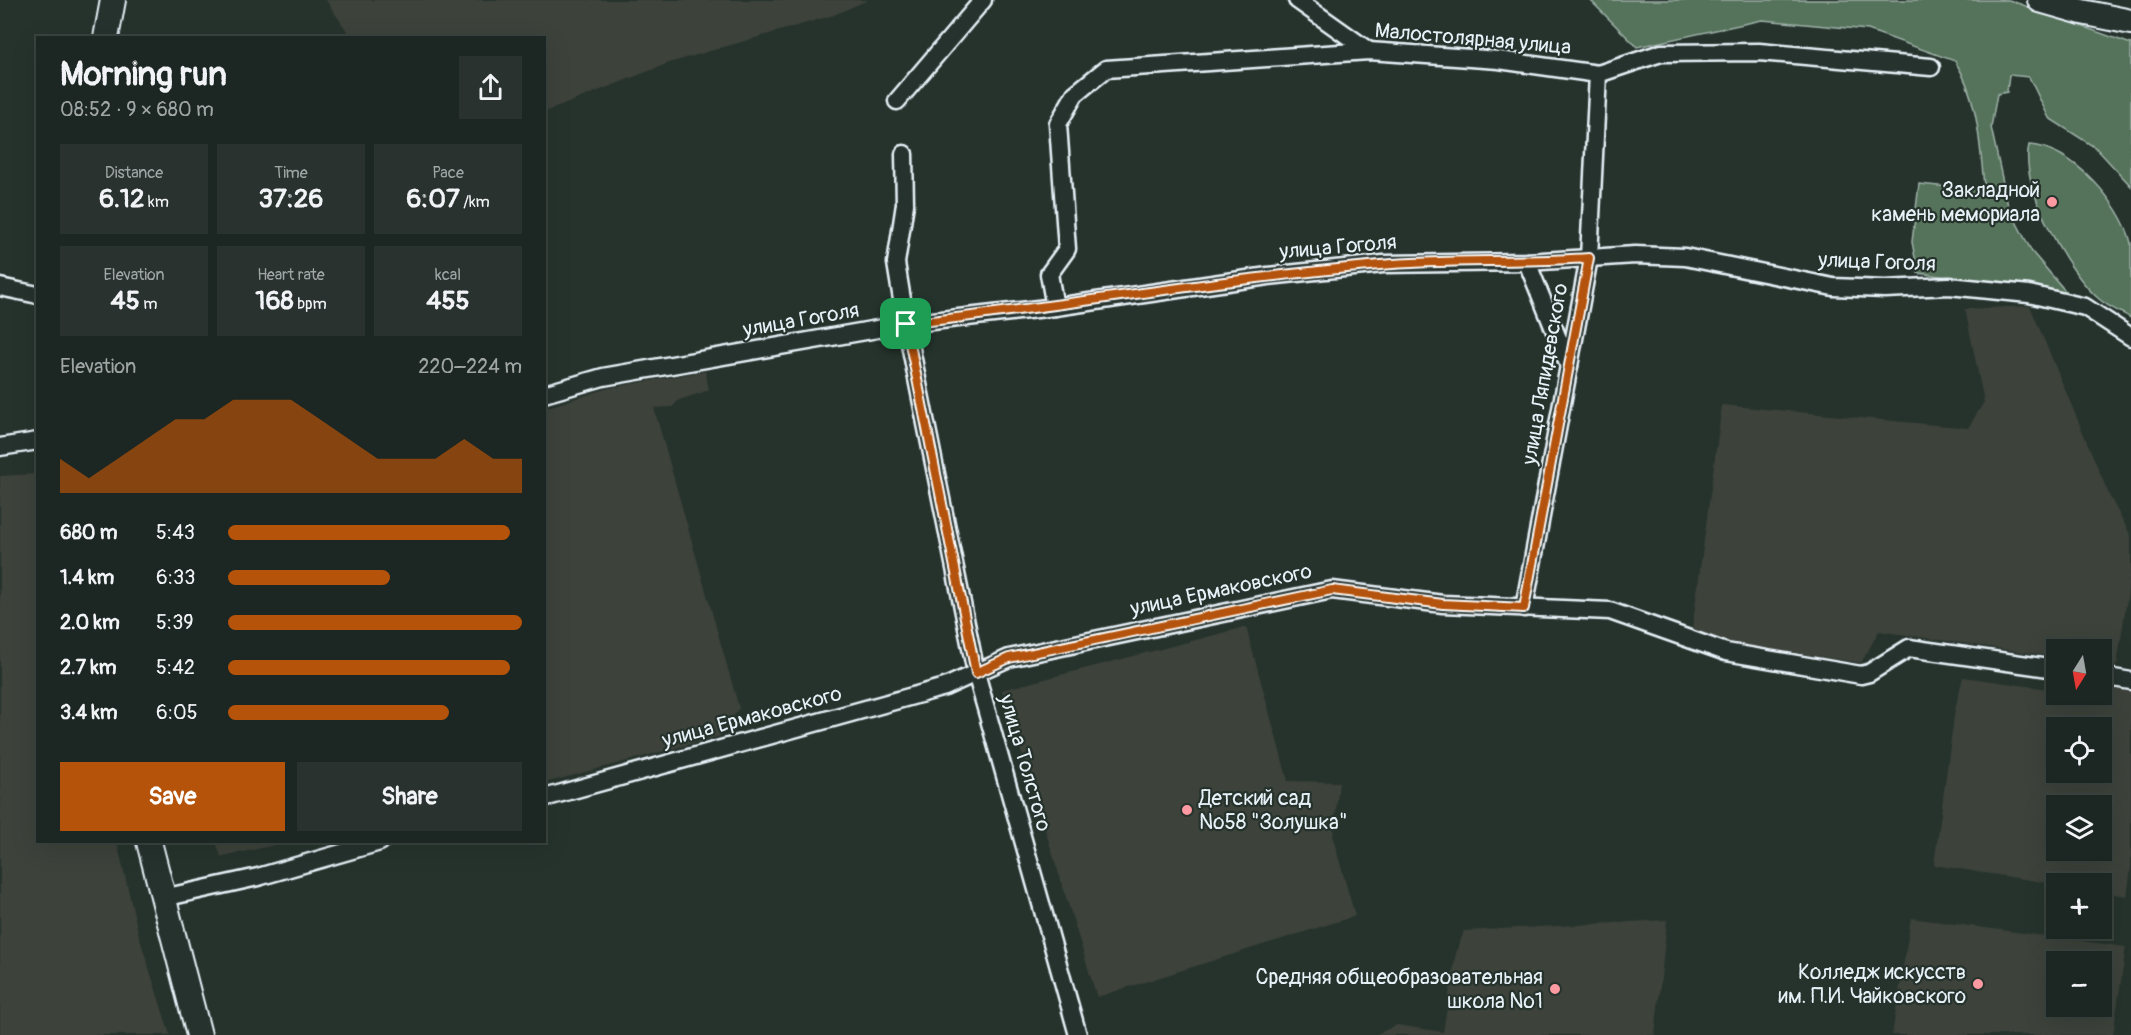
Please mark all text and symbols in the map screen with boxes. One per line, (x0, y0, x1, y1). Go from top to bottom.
street label: Малостолярная улица (1374, 17, 1572, 61)
text: Morning run (60, 54, 227, 95)
button: share (459, 56, 522, 119)
text: 08:52 · 9 × 680 m (60, 97, 214, 122)
text: Distance (105, 163, 163, 183)
text: Time (274, 163, 308, 183)
text: Pace (432, 163, 464, 183)
place label: Закладной камень мемориала (1871, 177, 2040, 228)
text: 6.12 (99, 183, 145, 215)
text: 37:26 (259, 183, 323, 215)
text: 6:07 (406, 183, 460, 215)
text: km (145, 192, 169, 212)
text: /km (460, 192, 490, 212)
marker: Закладной камень мемориала (2045, 195, 2059, 209)
street label: улица Гоголя (1277, 228, 1398, 266)
street label: улица Гоголя (1817, 246, 1936, 278)
text: Elevation (104, 265, 164, 285)
text: Heart rate (257, 265, 325, 285)
text: kcal (435, 265, 461, 285)
street label: улица Ляпидевского (1516, 281, 1574, 468)
text: 45 (111, 285, 140, 317)
text: 168 (255, 285, 294, 317)
text: 455 (426, 285, 470, 317)
text: m (140, 294, 157, 314)
text: bpm (294, 294, 327, 314)
street label: улица Гоголя (740, 296, 861, 344)
pin (880, 298, 931, 349)
icon: arrive (889, 307, 922, 340)
text: Elevation (60, 354, 136, 379)
text: 220–224 m (418, 354, 522, 379)
text: 680 m (60, 520, 117, 545)
text: 5:43 (156, 520, 195, 545)
street label: улица Ермаковского (1127, 558, 1314, 623)
text: 1.4 km (60, 565, 114, 590)
text: 6:33 (156, 565, 195, 590)
text: 2.0 km (60, 610, 120, 635)
text: 5:39 (156, 610, 194, 635)
north arrow (2046, 639, 2112, 705)
map controls (2046, 639, 2112, 1017)
text: 2.7 km (60, 655, 117, 680)
text: 5:42 (156, 655, 195, 680)
street label: улица Ермаковского (658, 680, 845, 754)
street label: улица Толстого (992, 690, 1057, 835)
text: 3.4 km (60, 700, 118, 725)
text: 6:05 (156, 700, 197, 725)
button: locate (2046, 717, 2112, 783)
button: Save (60, 762, 285, 831)
button: Share (297, 762, 522, 831)
place label: Детский сад №58 "Золушка" (1198, 785, 1347, 836)
button: layers (2046, 795, 2112, 861)
marker: Детский сад №58 "Золушка" (1180, 803, 1194, 817)
button: + (2046, 873, 2112, 939)
button: − (2046, 951, 2112, 1017)
place label: Колледж искусств им. П.И. Чайковского (1779, 959, 1966, 1010)
place label: Средняя общеобразовательная школа №1 (1256, 964, 1543, 1015)
marker: Колледж искусств им. П.И. Чайковского (1971, 977, 1985, 991)
marker: Средняя общеобразовательная школа №1 (1548, 982, 1562, 996)

